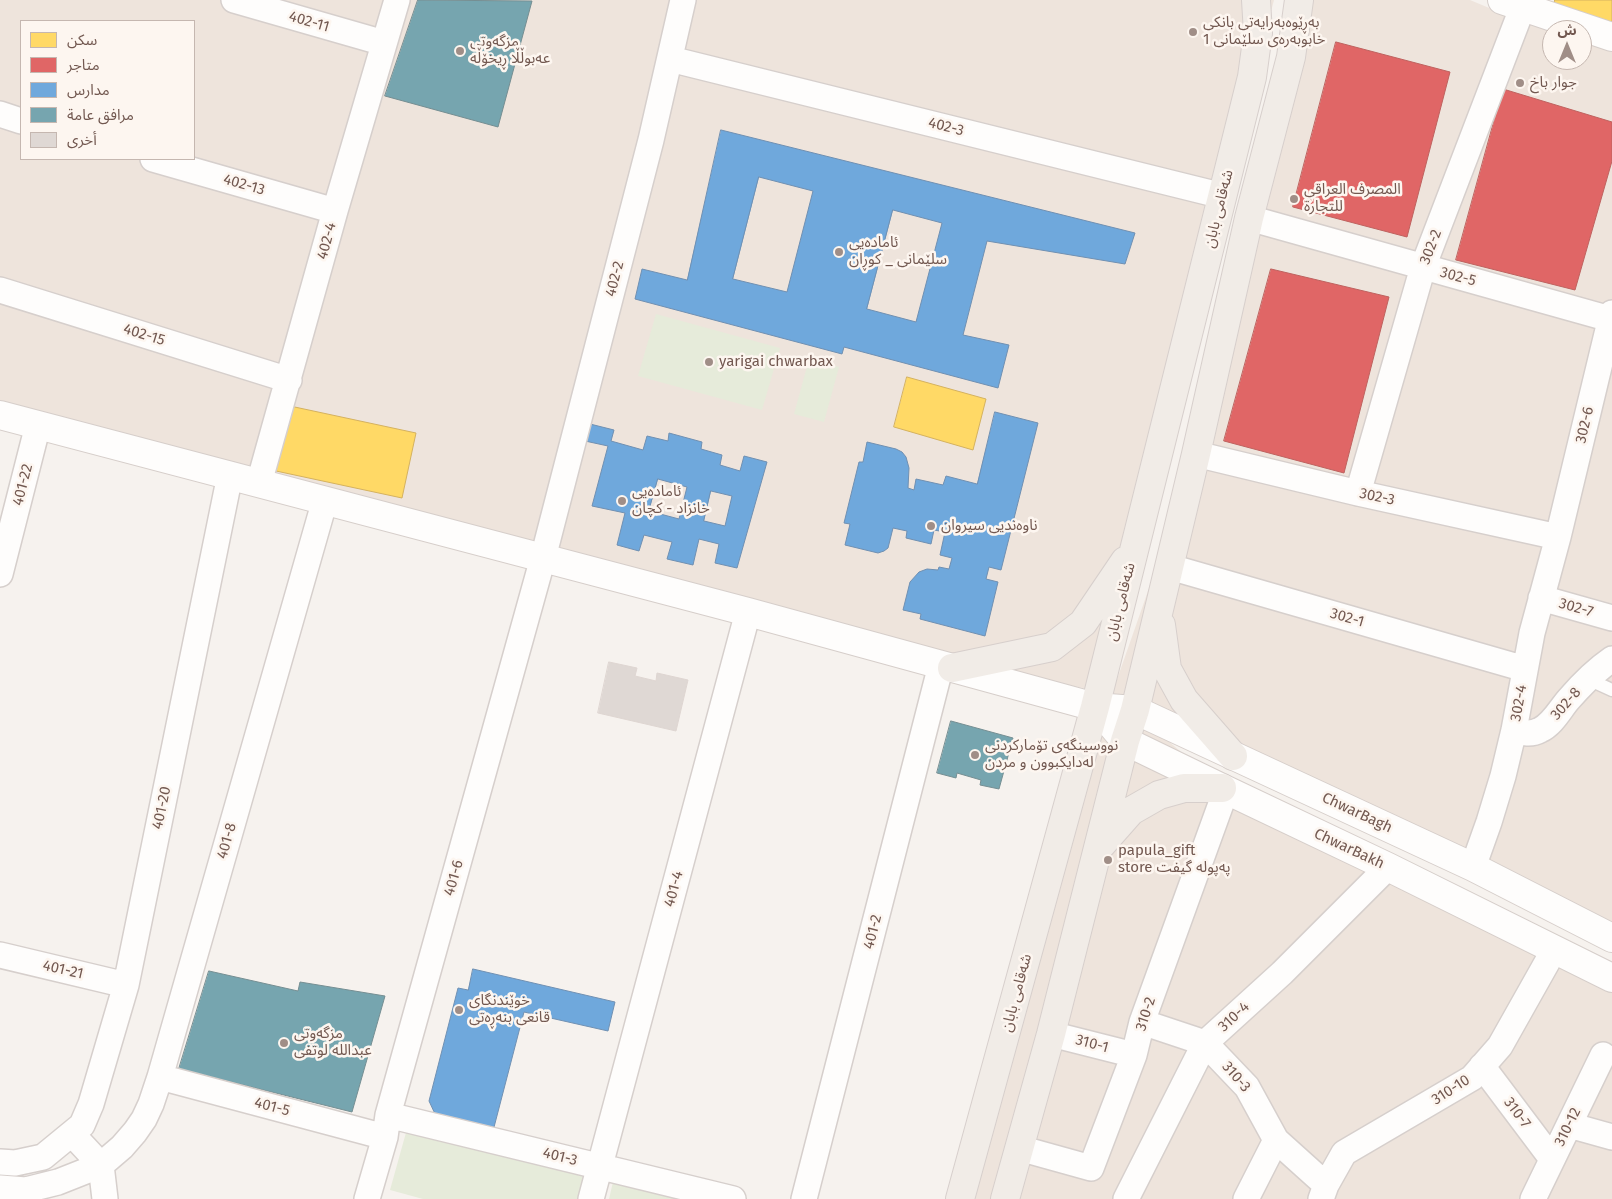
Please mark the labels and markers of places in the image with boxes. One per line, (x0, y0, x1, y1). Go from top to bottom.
place label: بەڕێوەبەرایەتی بانکی خابوبەرەی سلێمانی 1 (1203, 14, 1325, 49)
marker: بەڕێوەبەرایەتی بانکی خابوبەرەی سلێمانی 1 (1187, 26, 1199, 38)
place label: مزگەوتی عەبوڵڵا ڕیخۆڵە (470, 33, 550, 68)
marker: مزگەوتی عەبوڵڵا ڕیخۆڵە (454, 45, 466, 57)
place label: جوار باخ (1530, 74, 1577, 92)
marker: جوار باخ (1514, 77, 1526, 89)
place label: المصرف العراقي للتجارة (1304, 181, 1401, 216)
marker: المصرف العراقي للتجارة (1288, 193, 1300, 205)
place label: ئامادەیی سلێمانی _ کوڕان (849, 234, 947, 269)
marker: ئامادەیی سلێمانی _ کوڕان (833, 246, 845, 258)
place label: yarigai chwarbax (719, 353, 833, 371)
marker: yarigai chwarbax (703, 356, 715, 368)
place label: ئامادەیی خانزاد - کچان (632, 483, 710, 518)
marker: ئامادەیی خانزاد - کچان (616, 495, 628, 507)
place label: ناوەندیی سیروان (941, 517, 1038, 535)
marker: ناوەندیی سیروان (925, 520, 937, 532)
place label: نووسینگەی تۆمارکردنی لەدایکبوون و مردن (985, 737, 1118, 772)
marker: نووسینگەی تۆمارکردنی لەدایکبوون و مردن (969, 749, 981, 761)
place label: papula_gift store پەپولە گیفت (1118, 842, 1231, 877)
marker: papula_gift store پەپولە گیفت (1102, 854, 1114, 866)
place label: خوێندنگای قانعی بنەڕەتی (469, 992, 550, 1027)
marker: خوێندنگای قانعی بنەڕەتی (453, 1004, 465, 1016)
place label: مزگەوتی عبداللە لوتفی (294, 1025, 372, 1060)
marker: مزگەوتی عبداللە لوتفی (278, 1037, 290, 1049)

